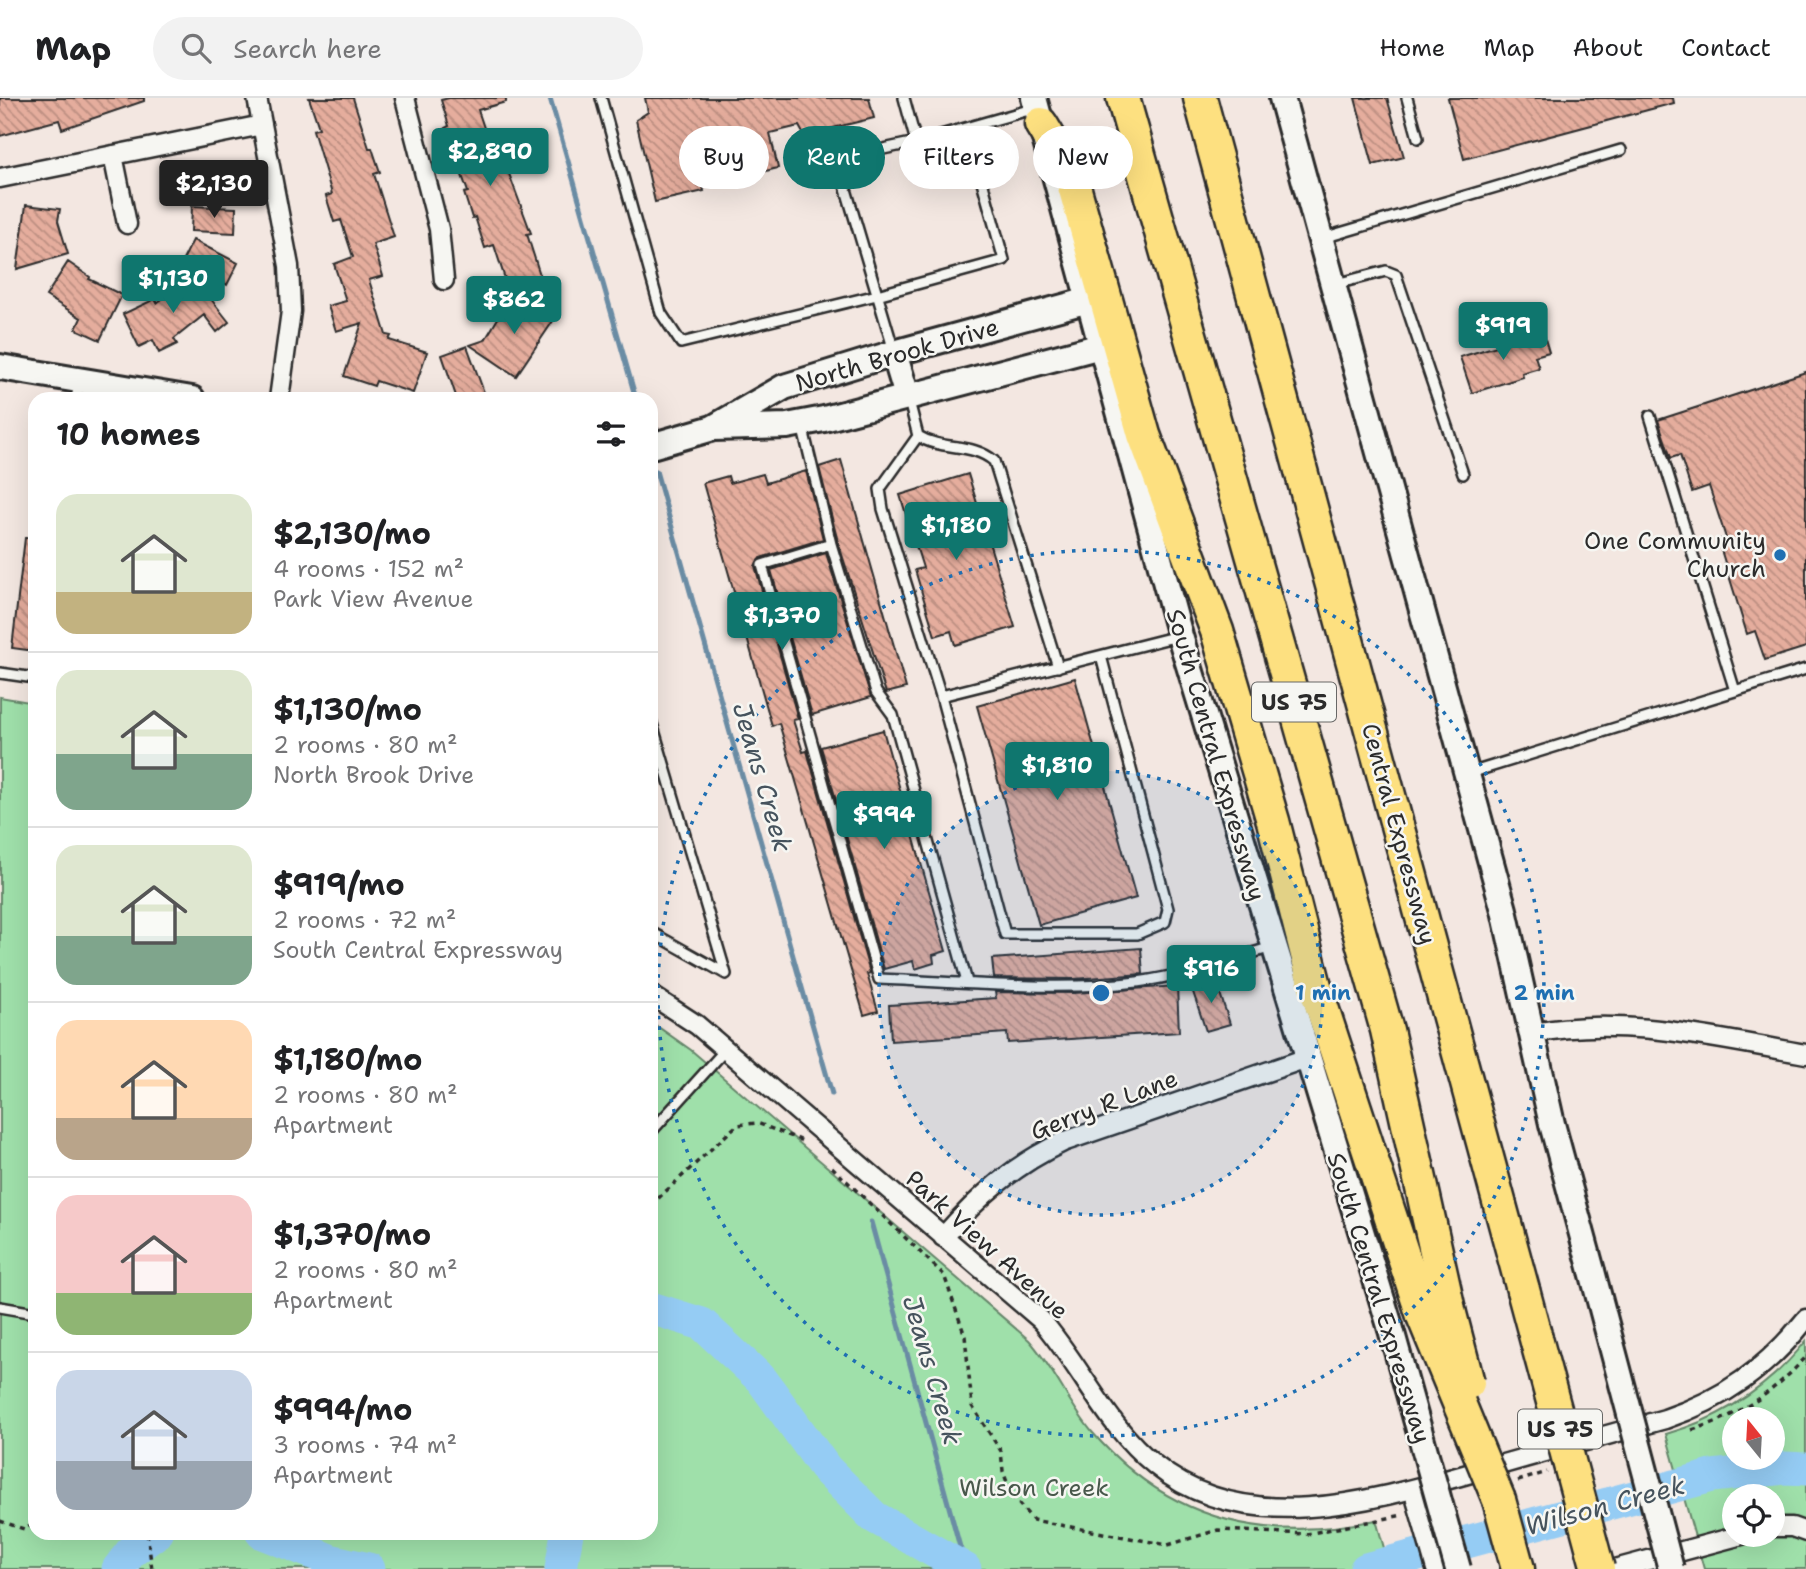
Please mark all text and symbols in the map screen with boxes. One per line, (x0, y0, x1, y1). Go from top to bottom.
search box (153, 17, 643, 80)
text: Map (35, 26, 111, 71)
icon: search (177, 29, 215, 67)
text: Search here (233, 31, 382, 66)
text: Home (1379, 32, 1445, 64)
text: Map (1483, 32, 1535, 64)
text: About (1573, 32, 1643, 64)
text: Contact (1681, 32, 1771, 64)
chip: Buy (679, 126, 769, 189)
chip: Rent (783, 126, 885, 189)
chip: Filters (899, 126, 1019, 189)
chip: New (1033, 126, 1133, 189)
pin: $2,890 (433, 129, 547, 188)
text: $2,890 (448, 136, 532, 166)
pin: $2,130 (157, 160, 271, 220)
text: $2,130 (175, 168, 253, 198)
pin: $1,130 (116, 256, 230, 315)
text: $1,130 (138, 263, 208, 293)
pin: $862 (473, 276, 555, 336)
text: $862 (482, 284, 546, 314)
pin: $919 (1462, 302, 1544, 362)
text: $919 (1475, 310, 1531, 340)
street label: North Brook Drive (792, 311, 1002, 399)
text: 10 homes (56, 414, 201, 455)
icon: filters (592, 415, 630, 453)
pin: $1,180 (899, 503, 1013, 562)
text: $1,180 (921, 510, 991, 540)
text: $2,130/mo (273, 513, 431, 554)
icon: home (112, 522, 196, 606)
place label: One Community Church (1584, 525, 1766, 585)
marker: One Community Church (1772, 547, 1788, 563)
text: 4 rooms · 152 m² (273, 554, 464, 584)
text: Park View Avenue (273, 584, 473, 614)
pin: $1,370 (725, 592, 839, 652)
text: $1,370 (743, 600, 821, 630)
street label: South Central Expressway (1159, 605, 1273, 905)
road number: US 75 (1252, 682, 1336, 722)
text: $1,130/mo (273, 689, 422, 730)
icon: home (112, 698, 196, 782)
water label: Jeans Creek (725, 698, 801, 856)
street label: Central Expressway (1354, 720, 1444, 948)
text: 2 rooms · 80 m² (273, 730, 458, 760)
pin: $1,810 (1000, 742, 1114, 802)
text: $1,810 (1021, 750, 1093, 780)
text: North Brook Drive (273, 760, 474, 790)
pin: $994 (843, 792, 925, 851)
text: $994 (853, 799, 915, 829)
text: $919/mo (273, 864, 405, 905)
icon: home (112, 873, 196, 957)
text: 2 rooms · 72 m² (273, 905, 456, 935)
text: South Central Expressway (273, 935, 563, 965)
pin: $916 (1170, 946, 1252, 1005)
text: $916 (1183, 953, 1239, 983)
text: 1 min (1295, 979, 1351, 1007)
text: 2 min (1513, 979, 1575, 1007)
centre of rings (1089, 981, 1113, 1005)
text: $1,180/mo (273, 1039, 423, 1080)
icon: home (112, 1048, 196, 1132)
street label: Gerry R Lane (1026, 1062, 1182, 1148)
text: 2 rooms · 80 m² (273, 1080, 458, 1110)
text: Apartment (273, 1110, 393, 1140)
street label: South Central Expressway (1319, 1149, 1439, 1447)
street label: Park View Avenue (899, 1163, 1075, 1327)
text: $1,370/mo (273, 1214, 431, 1255)
icon: home (112, 1223, 196, 1307)
text: 2 rooms · 80 m² (273, 1255, 458, 1285)
text: Apartment (273, 1285, 393, 1315)
water label: Jeans Creek (895, 1291, 971, 1449)
text: $994/mo (273, 1389, 413, 1430)
icon: home (112, 1398, 196, 1482)
north arrow (1722, 1407, 1785, 1470)
map controls (1722, 1407, 1785, 1547)
road number: US 75 (1518, 1410, 1602, 1448)
text: 3 rooms · 74 m² (273, 1430, 457, 1460)
text: Apartment (273, 1460, 393, 1490)
water label: Wilson Creek (1521, 1467, 1689, 1543)
park label: Wilson Creek (959, 1472, 1109, 1504)
button: locate (1722, 1484, 1785, 1547)

